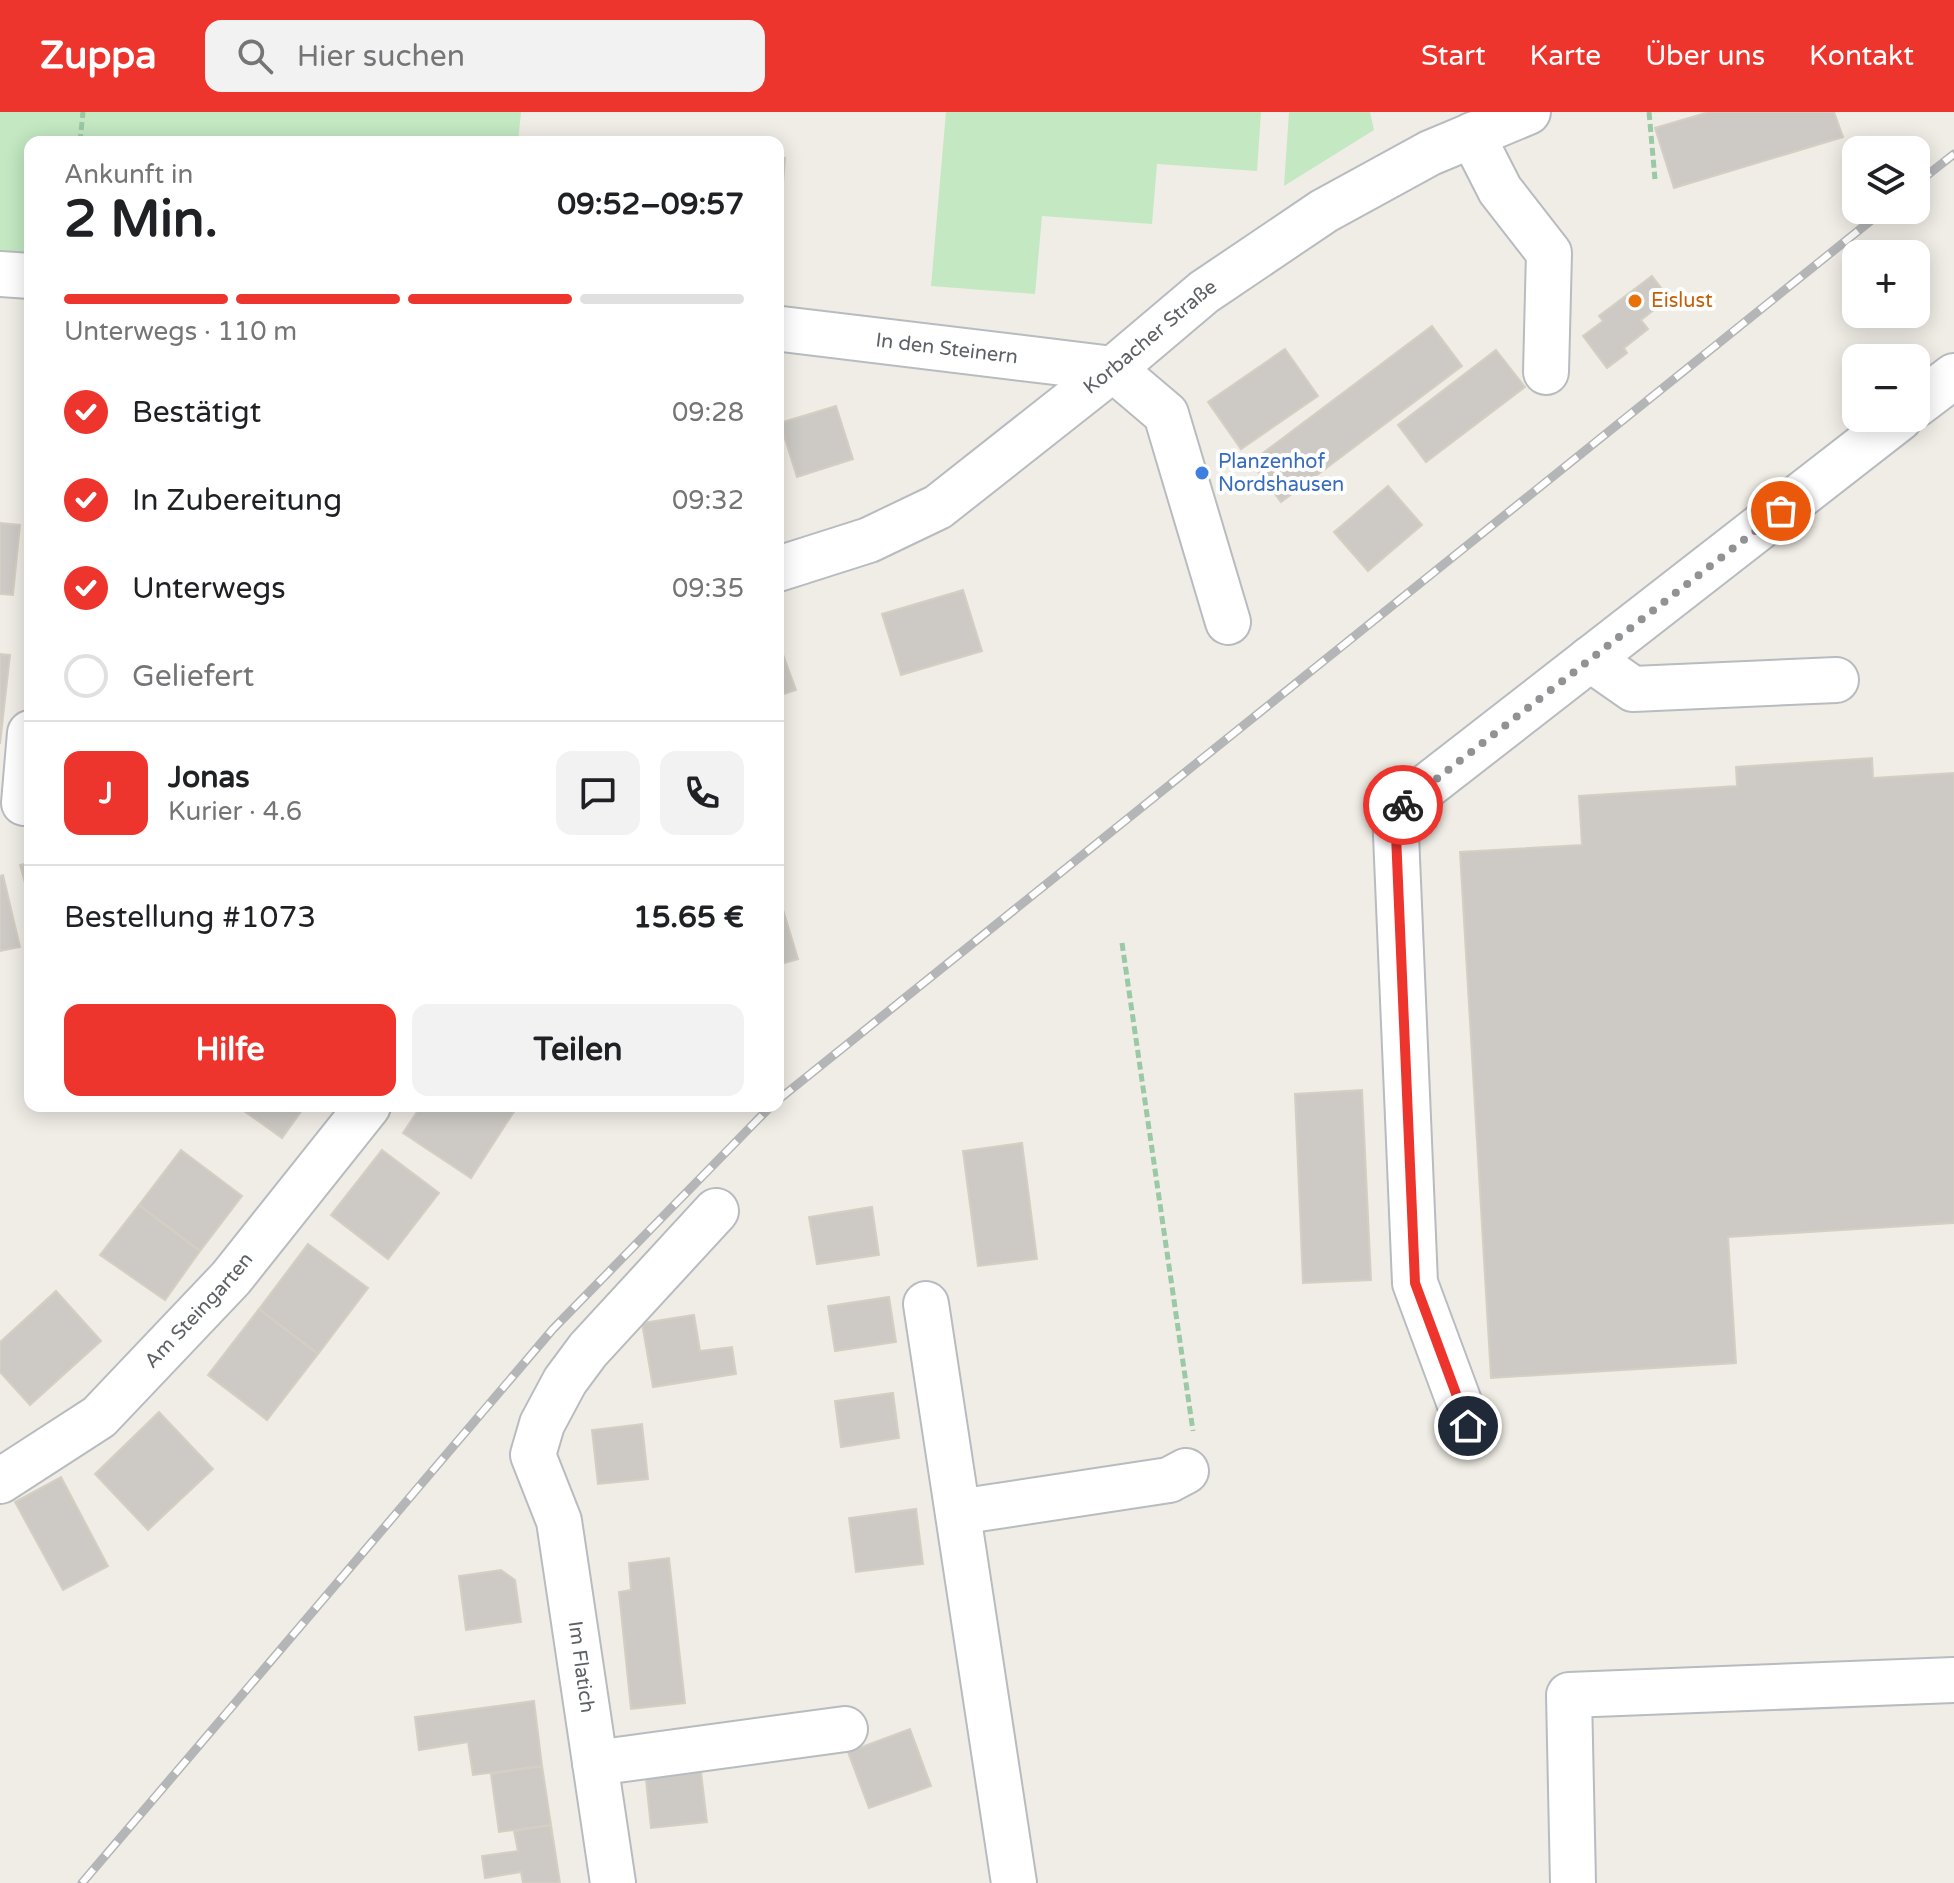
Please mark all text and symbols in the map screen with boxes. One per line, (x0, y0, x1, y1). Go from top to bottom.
search box (205, 20, 765, 92)
text: Zuppa (40, 33, 157, 79)
icon: search (233, 34, 277, 78)
text: Hier suchen (297, 38, 465, 75)
text: Start (1421, 39, 1486, 73)
text: Karte (1530, 39, 1601, 73)
text: Über uns (1645, 39, 1765, 73)
text: Kontakt (1809, 39, 1914, 73)
map controls (1842, 136, 1930, 432)
button: layers (1842, 136, 1930, 224)
text: Ankunft in (64, 159, 193, 190)
text: 09:52–09:57 (557, 186, 744, 223)
text: 2 Min. (64, 188, 218, 251)
button: + (1842, 240, 1930, 328)
street label: Korbacher Straße (1079, 275, 1221, 399)
place label: Eislust (1651, 289, 1713, 313)
marker: Eislust (1626, 292, 1644, 310)
text: Unterwegs · 110 m (64, 316, 297, 347)
street label: In den Steinern (874, 328, 1019, 369)
button: − (1842, 344, 1930, 432)
icon: check (64, 390, 108, 434)
text: Bestätigt (132, 394, 261, 431)
text: 09:28 (672, 397, 744, 428)
place label: Planzenhof Nordshausen (1218, 450, 1344, 497)
marker: Planzenhof Nordshausen (1193, 464, 1211, 482)
pin (1747, 477, 1815, 545)
icon: check (64, 478, 108, 522)
text: In Zubereitung (132, 482, 342, 519)
text: 09:32 (672, 485, 744, 516)
icon: bag (1759, 489, 1803, 533)
icon: check (64, 566, 108, 610)
text: Unterwegs (132, 570, 286, 607)
text: 09:35 (672, 573, 744, 604)
text: Geliefert (132, 658, 254, 695)
button: chat (556, 751, 640, 835)
button: phone (660, 751, 744, 835)
text: Jonas (168, 759, 250, 796)
courier (1363, 765, 1443, 845)
text: J (99, 775, 113, 812)
icon: bike (1381, 783, 1425, 827)
text: Kurier · 4.6 (168, 796, 302, 827)
text: Bestellung #1073 (64, 899, 316, 936)
text: 15.65 € (633, 899, 744, 936)
button: Hilfe (64, 1004, 396, 1096)
button: Teilen (412, 1004, 744, 1096)
street label: Am Steingarten (140, 1248, 258, 1373)
pin (1434, 1392, 1502, 1460)
icon: home (1446, 1404, 1490, 1448)
street label: Im Flatich (563, 1620, 599, 1714)

